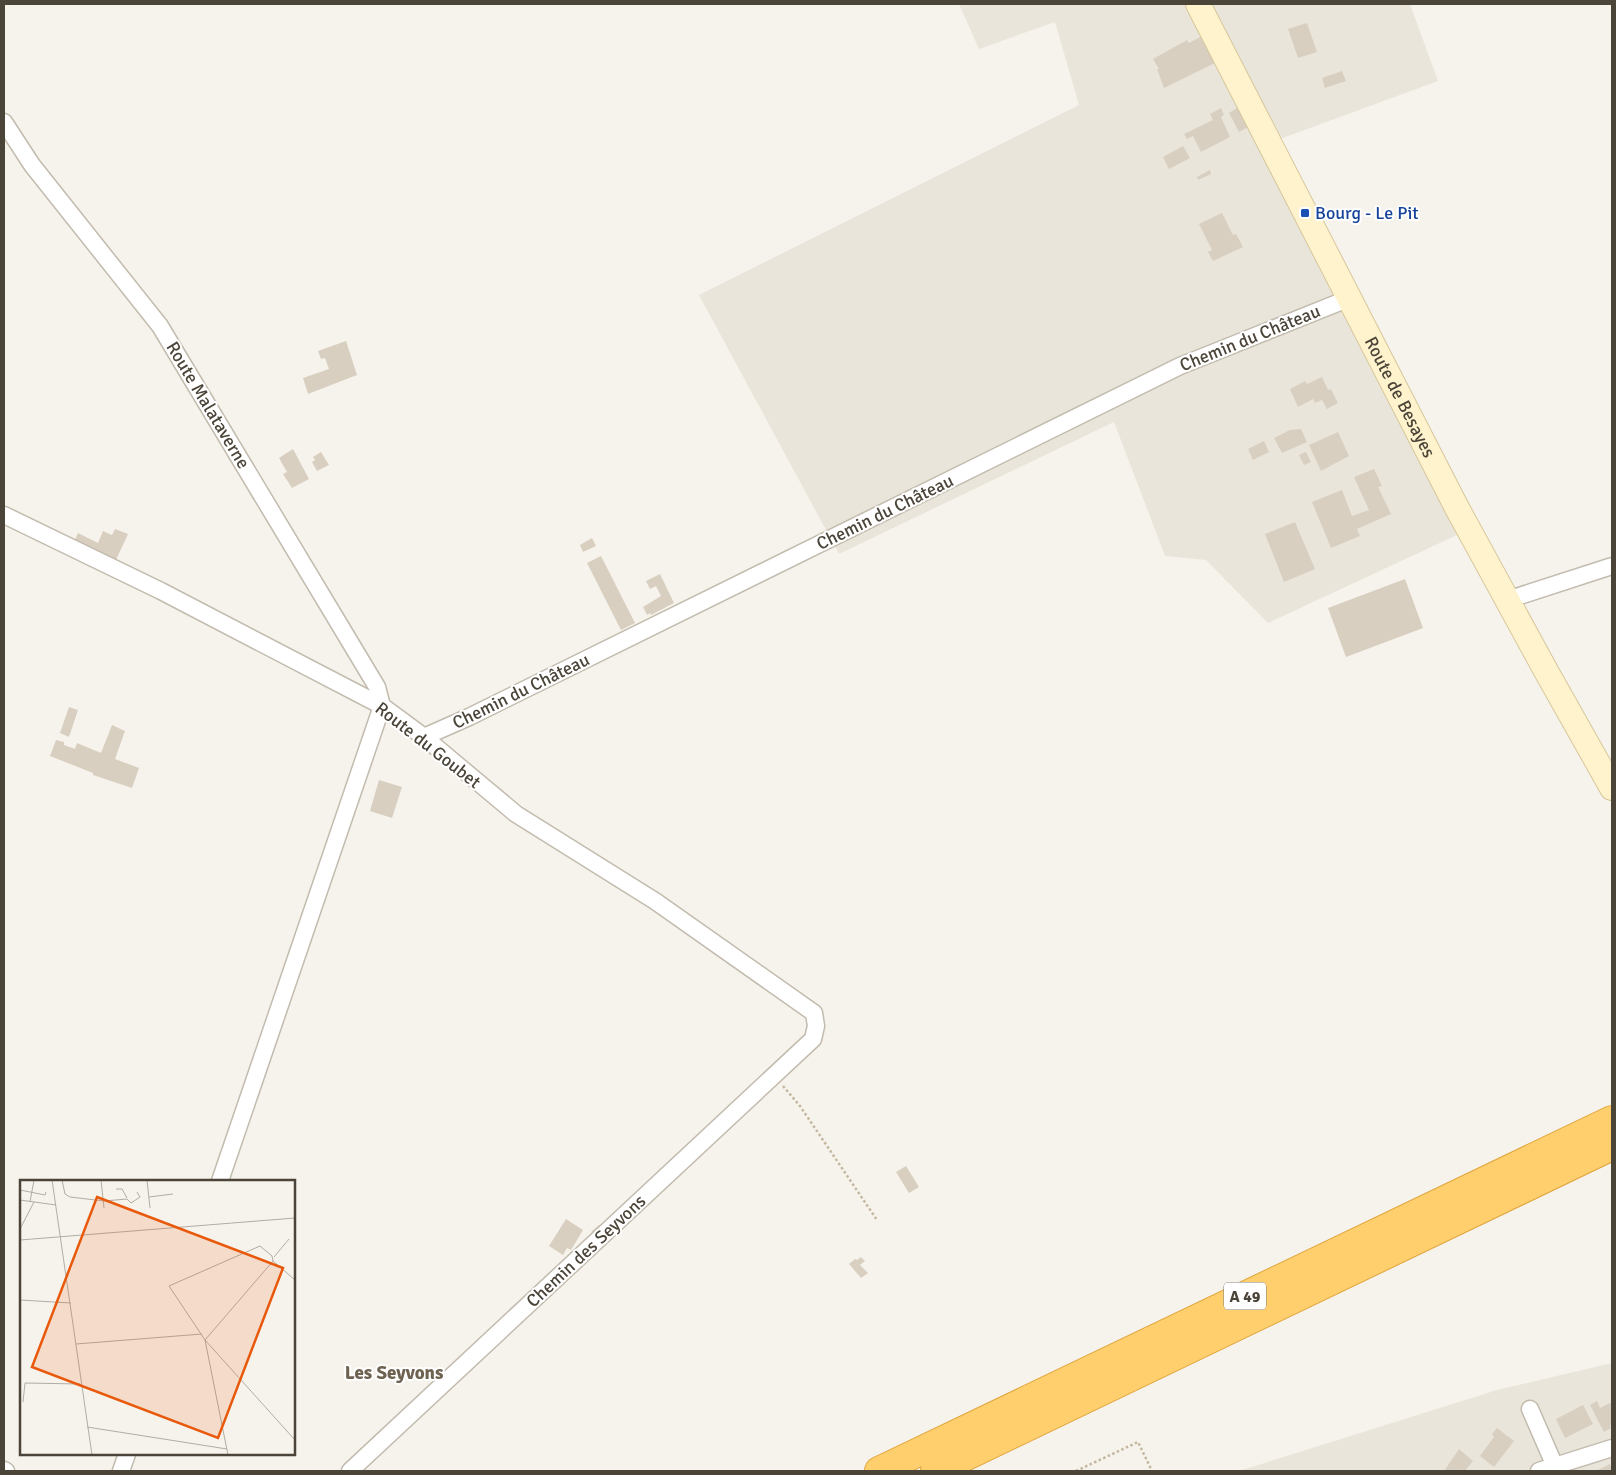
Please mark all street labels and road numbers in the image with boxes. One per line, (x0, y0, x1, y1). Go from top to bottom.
street label: Chemin du Château (1176, 300, 1324, 376)
street label: Route de Besayes (1360, 333, 1440, 462)
street label: Route Malataverne (161, 337, 255, 473)
street label: Chemin du Château (813, 469, 957, 555)
street label: Chemin du Château (449, 648, 593, 734)
street label: Route du Goubet (371, 697, 485, 793)
street label: Chemin des Seyvons (522, 1190, 650, 1312)
road number: A 49 (1224, 1282, 1266, 1310)

